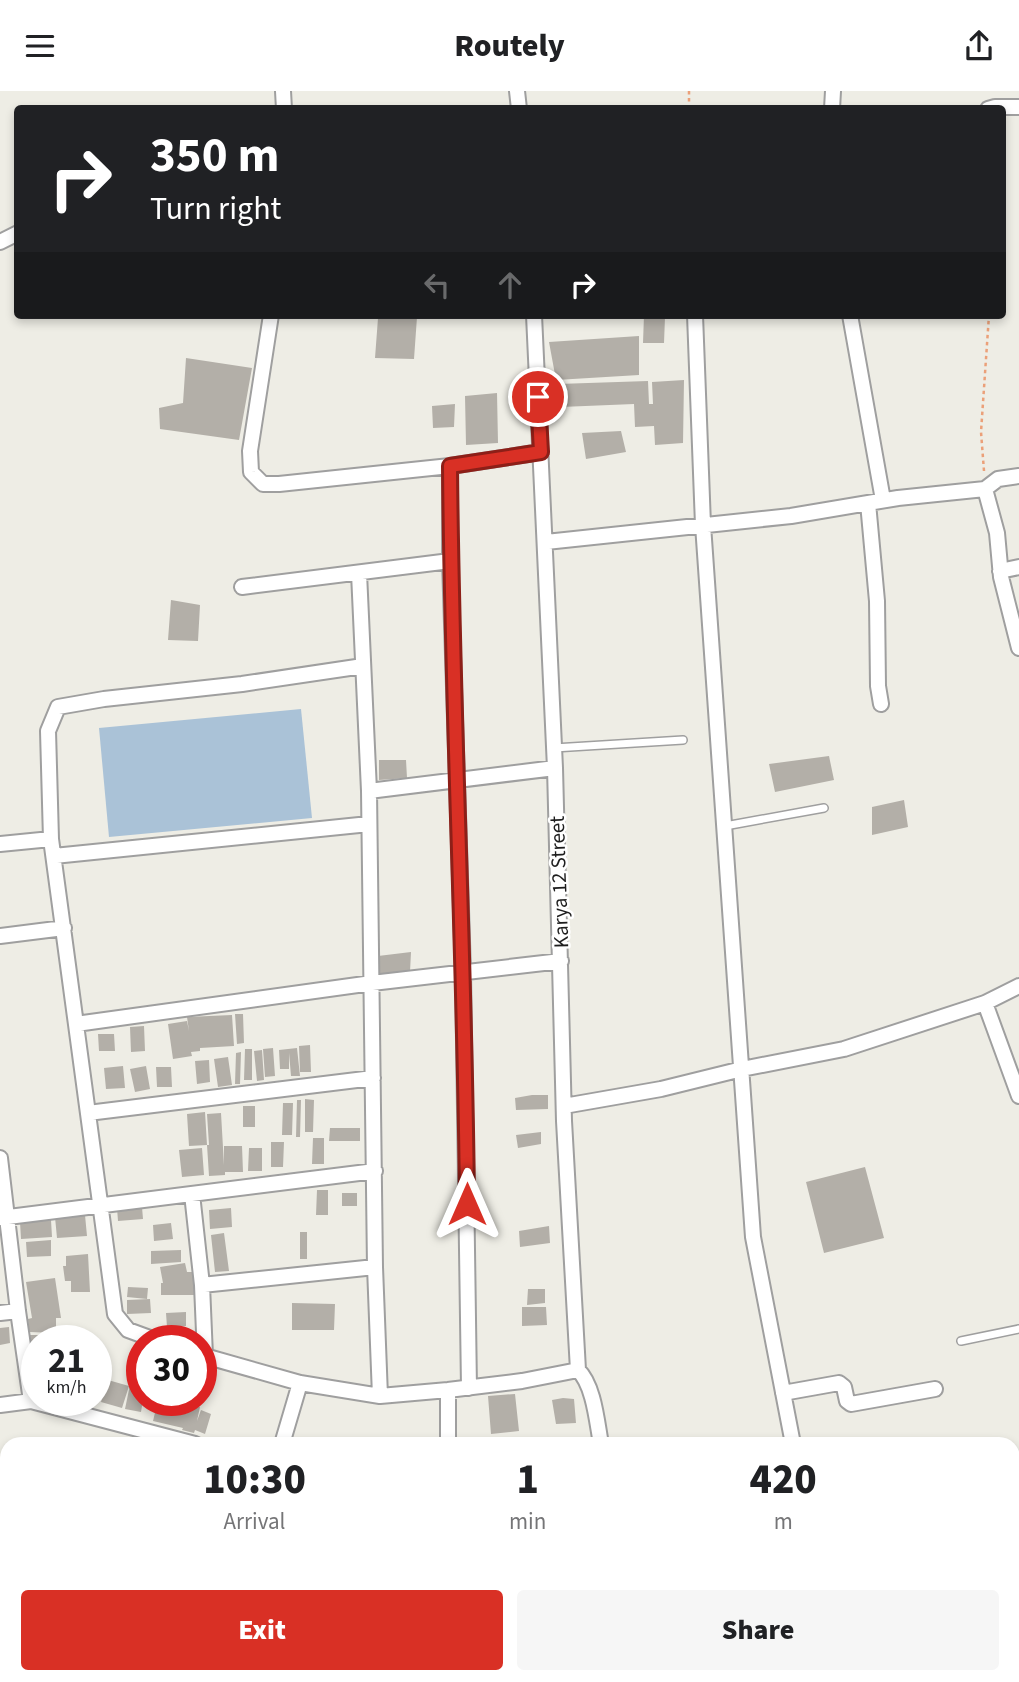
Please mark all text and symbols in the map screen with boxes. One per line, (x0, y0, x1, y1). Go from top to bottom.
text: Routely (454, 23, 565, 69)
icon: menu (21, 27, 59, 65)
icon: share (960, 27, 998, 65)
text: 350 m (150, 121, 279, 191)
icon: right (35, 133, 126, 224)
text: Turn right (150, 186, 281, 232)
icon: left (418, 266, 456, 304)
icon: ahead (491, 266, 529, 304)
icon: right (564, 266, 602, 304)
pin (508, 367, 568, 427)
icon: arrive (519, 378, 557, 416)
street label: Karya 12 Street (542, 815, 576, 949)
position arrow (430, 1167, 504, 1241)
speed limit sign: 30 (126, 1325, 217, 1416)
text: 21 (48, 1336, 85, 1386)
text: km/h (47, 1375, 86, 1400)
text: 10:30 (203, 1450, 306, 1510)
text: 1 (516, 1450, 539, 1510)
text: 420 (750, 1450, 817, 1510)
text: Arrival (224, 1505, 285, 1538)
text: min (509, 1505, 546, 1538)
text: m (774, 1505, 793, 1538)
button: Exit (21, 1590, 503, 1670)
button: Share (517, 1590, 999, 1670)

